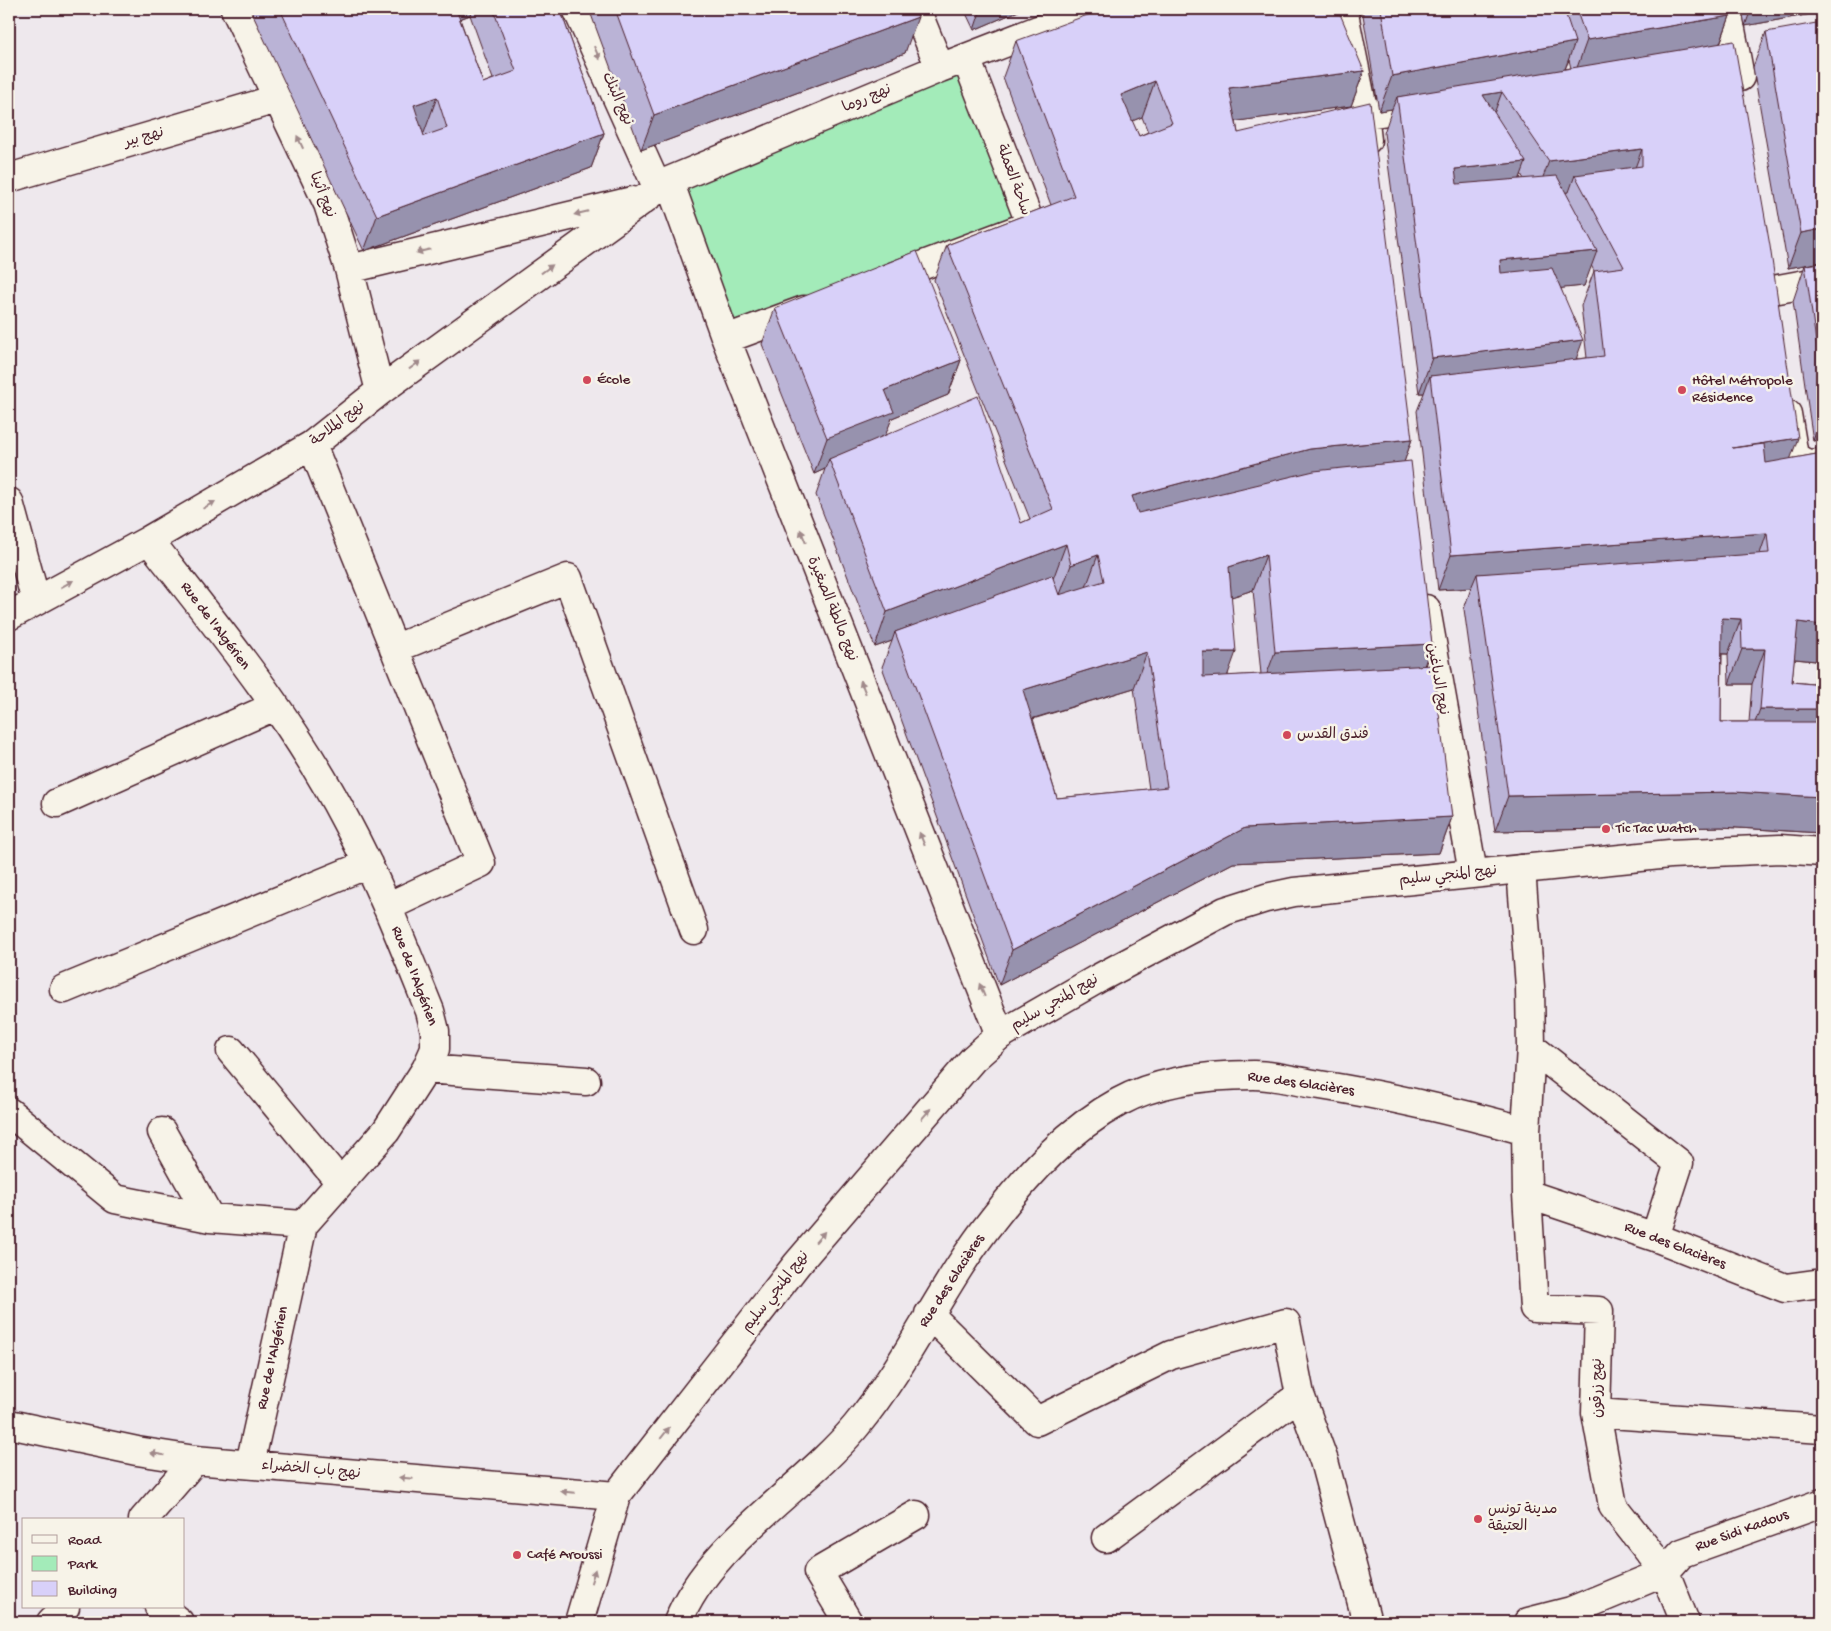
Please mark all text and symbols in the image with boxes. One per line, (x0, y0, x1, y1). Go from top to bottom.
one-way arrow (593, 46, 601, 60)
street label: نهج البنك (597, 70, 637, 128)
street label: نهج روما (840, 81, 894, 117)
street label: نهج بير (120, 124, 166, 153)
one-way arrow (295, 135, 303, 149)
street label: ساحة العملة (992, 142, 1034, 218)
street label: نهج أثينا (305, 169, 341, 220)
one-way arrow (574, 209, 589, 217)
one-way arrow (416, 247, 431, 255)
one-way arrow (540, 264, 553, 275)
one-way arrow (409, 360, 422, 370)
place label: École (597, 371, 631, 389)
place label: Hôtel Métropole Résidence (1692, 372, 1793, 407)
marker: École (581, 374, 593, 386)
marker: Hôtel Métropole Résidence (1676, 384, 1688, 396)
street label: نهج الملاحة (307, 397, 369, 451)
one-way arrow (201, 501, 216, 509)
one-way arrow (799, 528, 807, 543)
street label: نهج مالطة الصغيرة (803, 554, 861, 664)
street label: Rue de l'Algérien (176, 579, 254, 673)
one-way arrow (60, 580, 74, 589)
street label: نهج الدباغين (1422, 641, 1452, 717)
one-way arrow (859, 680, 866, 695)
place label: فندق القدس (1297, 726, 1369, 744)
marker: فندق القدس (1281, 729, 1293, 741)
place label: Tic Tac Watch (1615, 820, 1697, 838)
marker: Tic Tac Watch (1600, 823, 1612, 835)
one-way arrow (918, 831, 926, 846)
street label: نهج المنجي سليم (1398, 862, 1498, 892)
street label: Rue de l'Algérien (387, 924, 441, 1028)
street label: نهج المنجي سليم (1008, 971, 1103, 1037)
one-way arrow (978, 982, 986, 997)
street label: Rue des Glacières (1246, 1068, 1356, 1100)
one-way arrow (920, 1108, 932, 1120)
street label: Rue des Glacières (1622, 1218, 1729, 1274)
one-way arrow (814, 1231, 826, 1243)
street label: Rue des Glacières (915, 1231, 989, 1331)
street label: نهج المنجي سليم (739, 1248, 815, 1338)
street label: Rue de l'Algérien (253, 1305, 293, 1411)
street label: نهج زرقون (1589, 1358, 1607, 1418)
one-way arrow (660, 1427, 671, 1440)
one-way arrow (149, 1450, 165, 1458)
street label: نهج باب الخضراء (261, 1457, 361, 1483)
one-way arrow (398, 1474, 414, 1482)
one-way arrow (559, 1488, 575, 1496)
place label: مدينة تونس العتيقة (1488, 1501, 1558, 1536)
street label: Rue Sidi Kadous (1693, 1506, 1791, 1556)
marker: مدينة تونس العتيقة (1472, 1513, 1484, 1525)
legend (22, 1518, 185, 1608)
text: Road (68, 1532, 102, 1550)
place label: Café Aroussi (527, 1546, 603, 1564)
marker: Café Aroussi (511, 1549, 523, 1561)
text: Park (67, 1556, 98, 1574)
one-way arrow (589, 1568, 597, 1583)
text: Building (67, 1582, 117, 1600)

